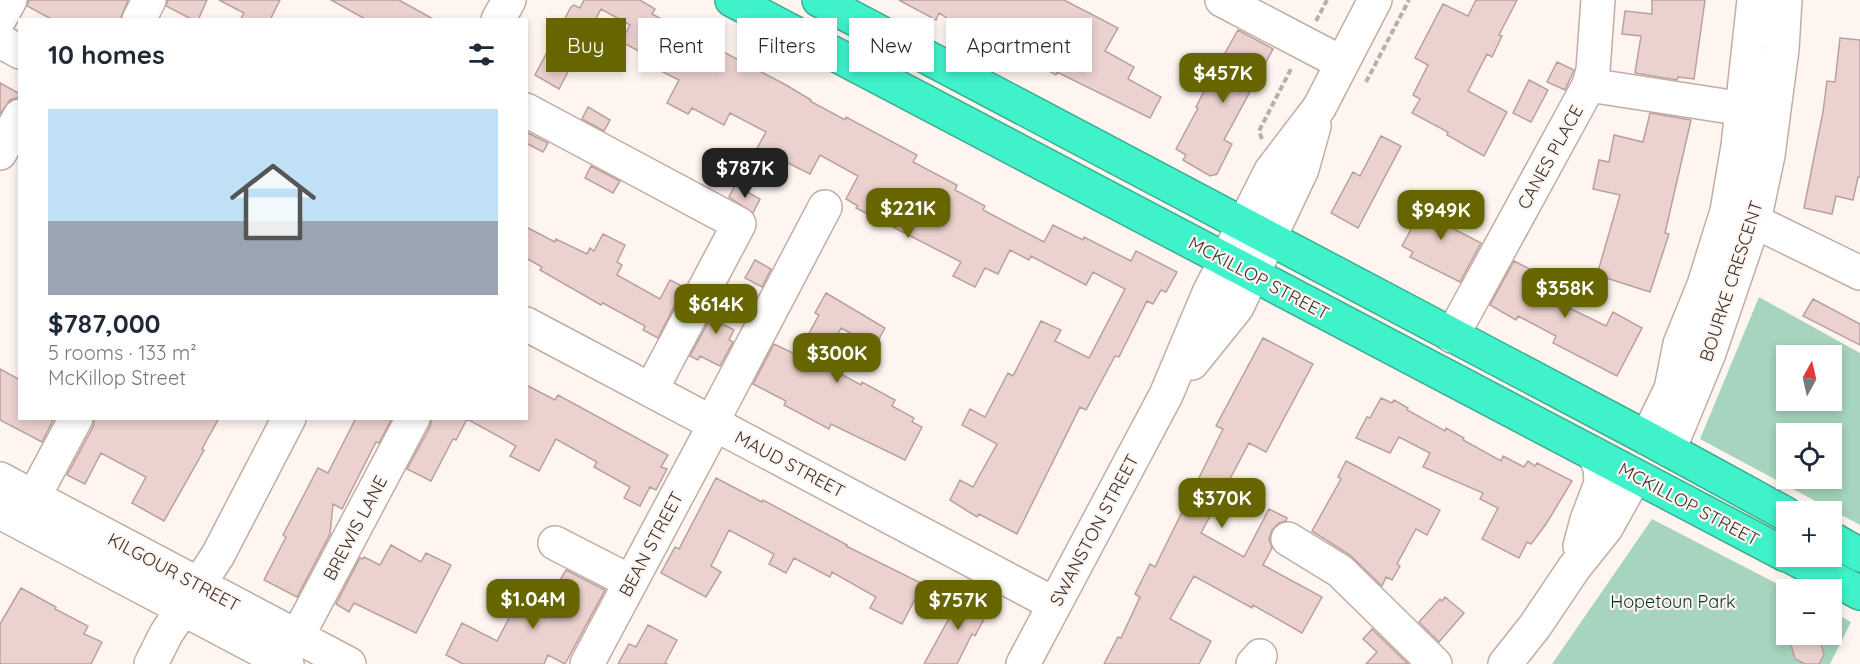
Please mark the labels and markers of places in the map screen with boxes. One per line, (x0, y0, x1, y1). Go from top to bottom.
pin: $457K (1181, 53, 1265, 104)
pin: $787K (703, 148, 787, 199)
pin: $221K (866, 188, 950, 239)
pin: $949K (1399, 190, 1483, 241)
pin: $358K (1523, 268, 1607, 319)
pin: $614K (674, 284, 758, 335)
pin: $300K (795, 333, 879, 384)
pin: $370K (1180, 478, 1264, 529)
pin: $1.04M (484, 579, 582, 630)
pin: $757K (916, 580, 1000, 631)

